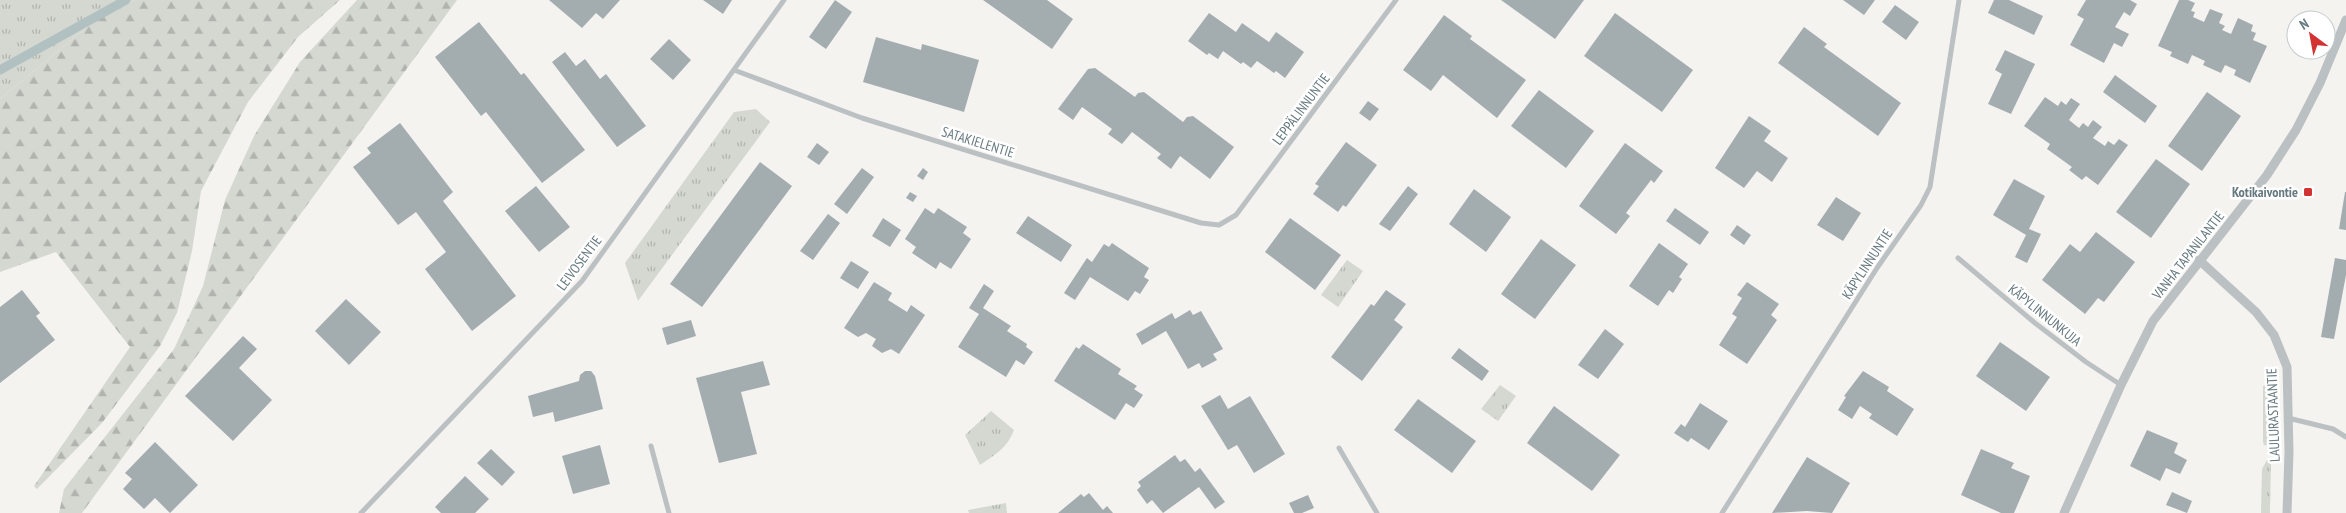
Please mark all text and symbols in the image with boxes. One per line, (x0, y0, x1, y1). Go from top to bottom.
north arrow (2286, 10, 2336, 60)
text: N (2296, 14, 2312, 34)
street label: LEPPÄLINNUNTIE (1268, 70, 1334, 148)
street label: SATAKIELENTIE (940, 122, 1016, 162)
place label: Kotikaivontie (2232, 183, 2298, 201)
marker: Kotikaivontie (2302, 186, 2314, 198)
street label: VANHA TAPANILANTIE (2147, 207, 2228, 303)
street label: KÄPYLINNUNTIE (1838, 226, 1896, 302)
street label: LEIVOSENTIE (553, 232, 605, 294)
street label: KÄPYLINNUNKUJA (2005, 280, 2085, 350)
street label: LAULURASTAANTIE (2262, 368, 2284, 462)

